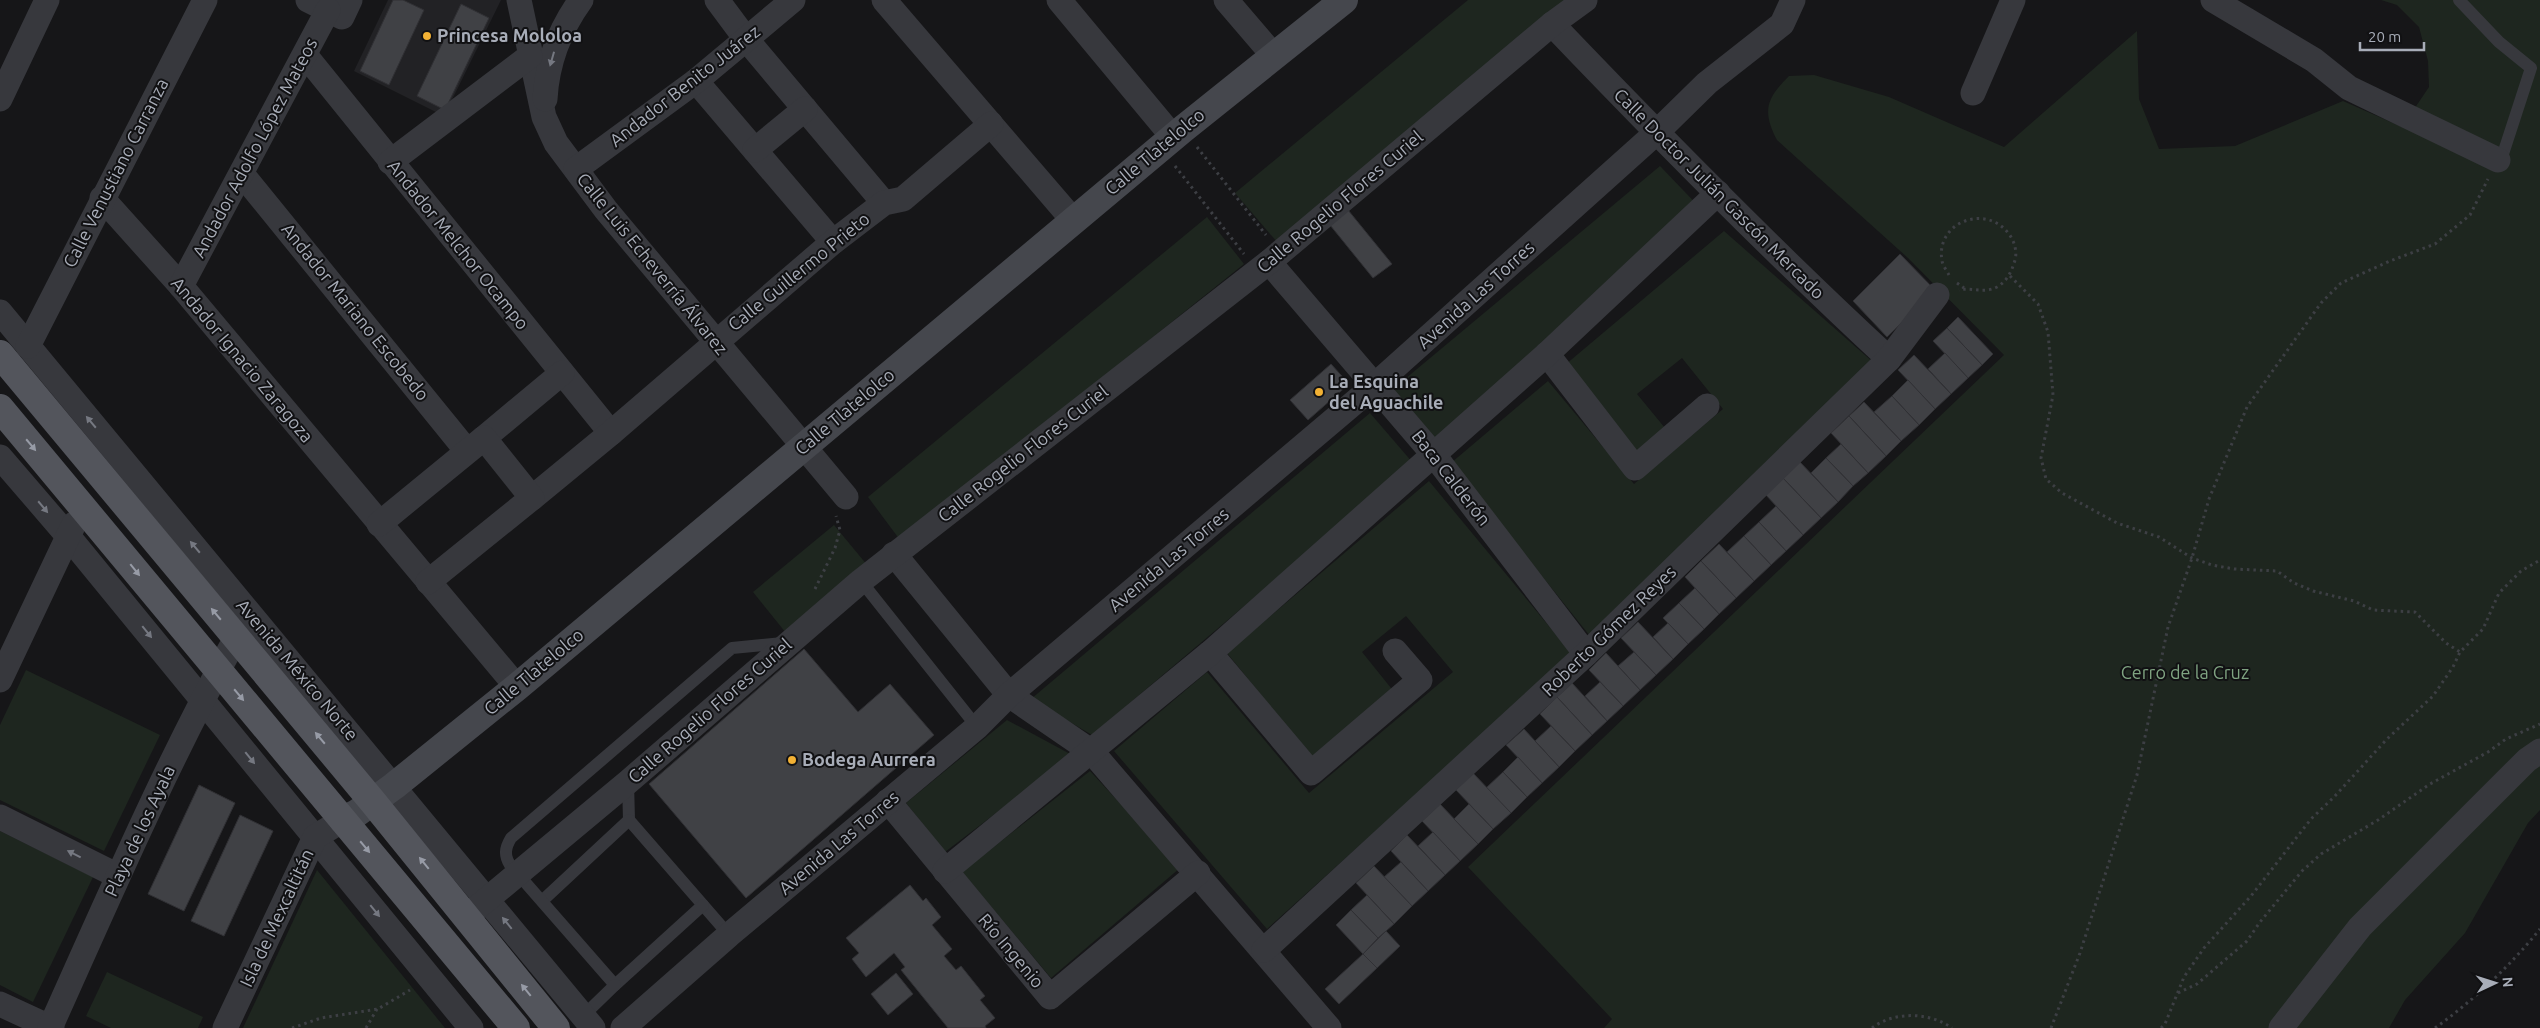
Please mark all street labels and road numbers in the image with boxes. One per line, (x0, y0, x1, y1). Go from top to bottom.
street label: Andador Benito Juárez (605, 20, 763, 150)
street label: Andador Adolfo López Mateos (188, 34, 321, 261)
street label: Calle Venustiano Carranza (59, 75, 172, 270)
street label: Calle Doctor Julián Gascón Mercado (1610, 84, 1829, 303)
street label: Calle Tlatelolco (1101, 104, 1208, 199)
street label: Calle Rogelio Flores Curiel (1253, 126, 1426, 276)
street label: Andador Melchor Ocampo (384, 156, 533, 333)
street label: Calle Luis Echeverría Álvarez (573, 168, 733, 358)
street label: Calle Guillermo Prieto (724, 208, 873, 334)
street label: Andador Mariano Escobedo (278, 219, 434, 404)
street label: Avenida Las Torres (1413, 236, 1538, 352)
street label: Andador Ignacio Zaragoza (168, 273, 318, 446)
street label: Calle Tlatelolco (791, 364, 898, 459)
street label: Calle Rogelio Flores Curiel (934, 381, 1111, 526)
street label: Baca Calderón (1408, 426, 1495, 529)
street label: Avenida Las Torres (1104, 503, 1232, 615)
street label: Roberto Gómez Reyes (1537, 561, 1680, 699)
street label: Avenida México Norte (233, 595, 363, 744)
street label: Calle Tlatelolco (480, 624, 587, 719)
street label: Calle Rogelio Flores Curiel (624, 634, 795, 787)
street label: Playa de los Ayala (100, 762, 178, 899)
street label: Avenida Las Torres (774, 786, 902, 898)
street label: Isla de Mexcaltitán (235, 845, 317, 990)
street label: Río Ingenio (975, 909, 1049, 991)

